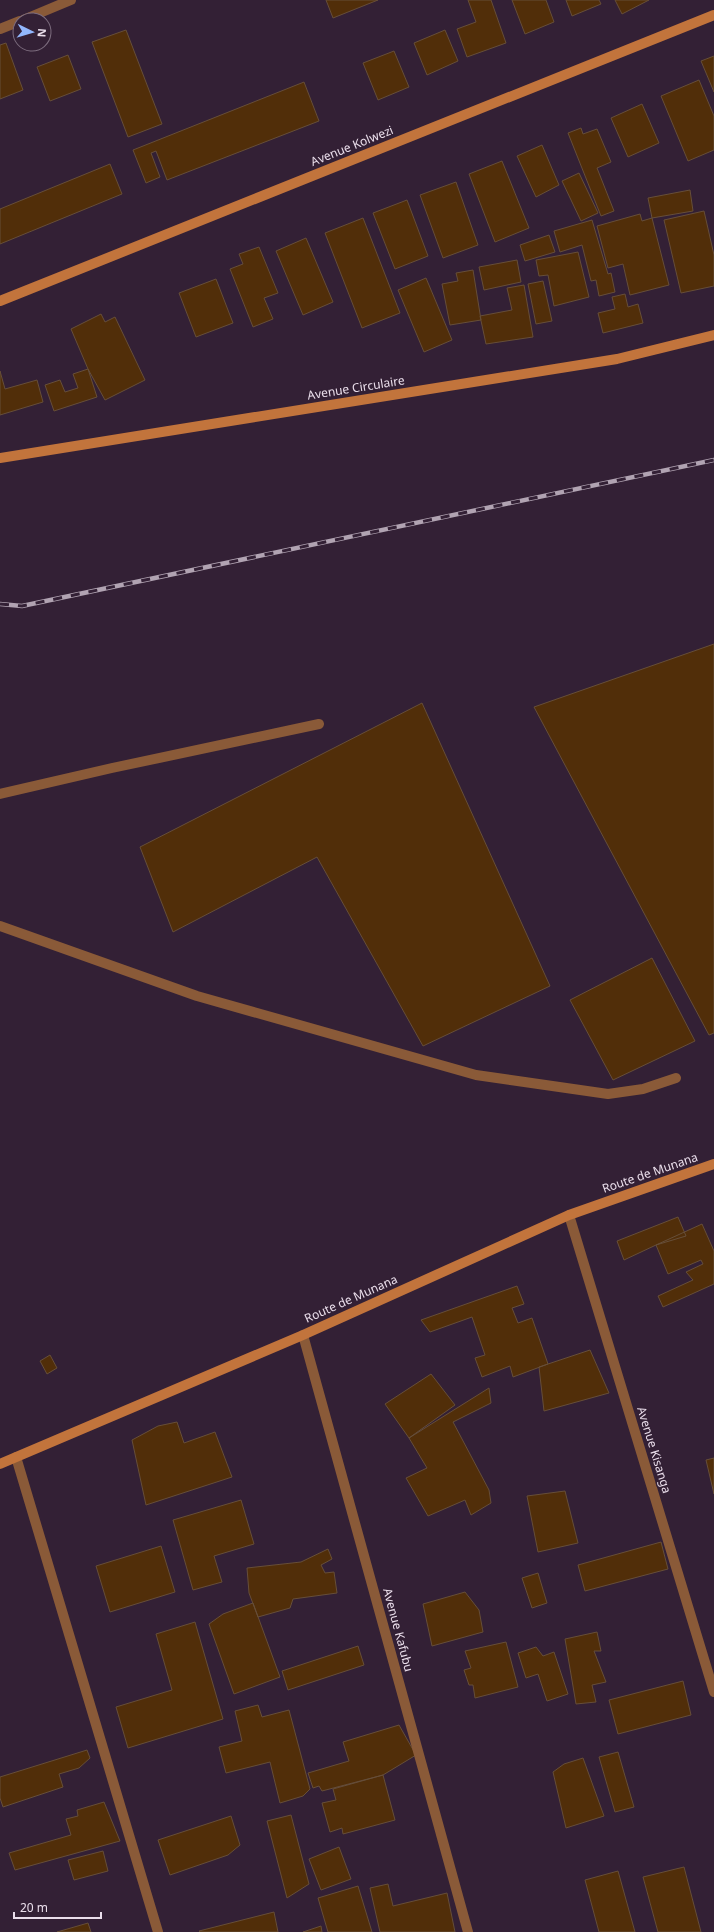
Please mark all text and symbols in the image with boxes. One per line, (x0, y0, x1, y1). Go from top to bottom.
north arrow (12, 12, 52, 52)
text: N (35, 28, 50, 38)
street label: Avenue Kolwezi (308, 121, 396, 170)
street label: Avenue Circulaire (306, 371, 406, 404)
street label: Route de Munana (600, 1148, 700, 1197)
street label: Route de Munana (302, 1270, 400, 1327)
street label: Avenue Kisanga (633, 1404, 676, 1495)
street label: Avenue Kafubu (379, 1586, 418, 1673)
scale bar (14, 1894, 101, 1920)
text: 20 m (20, 1899, 48, 1916)

